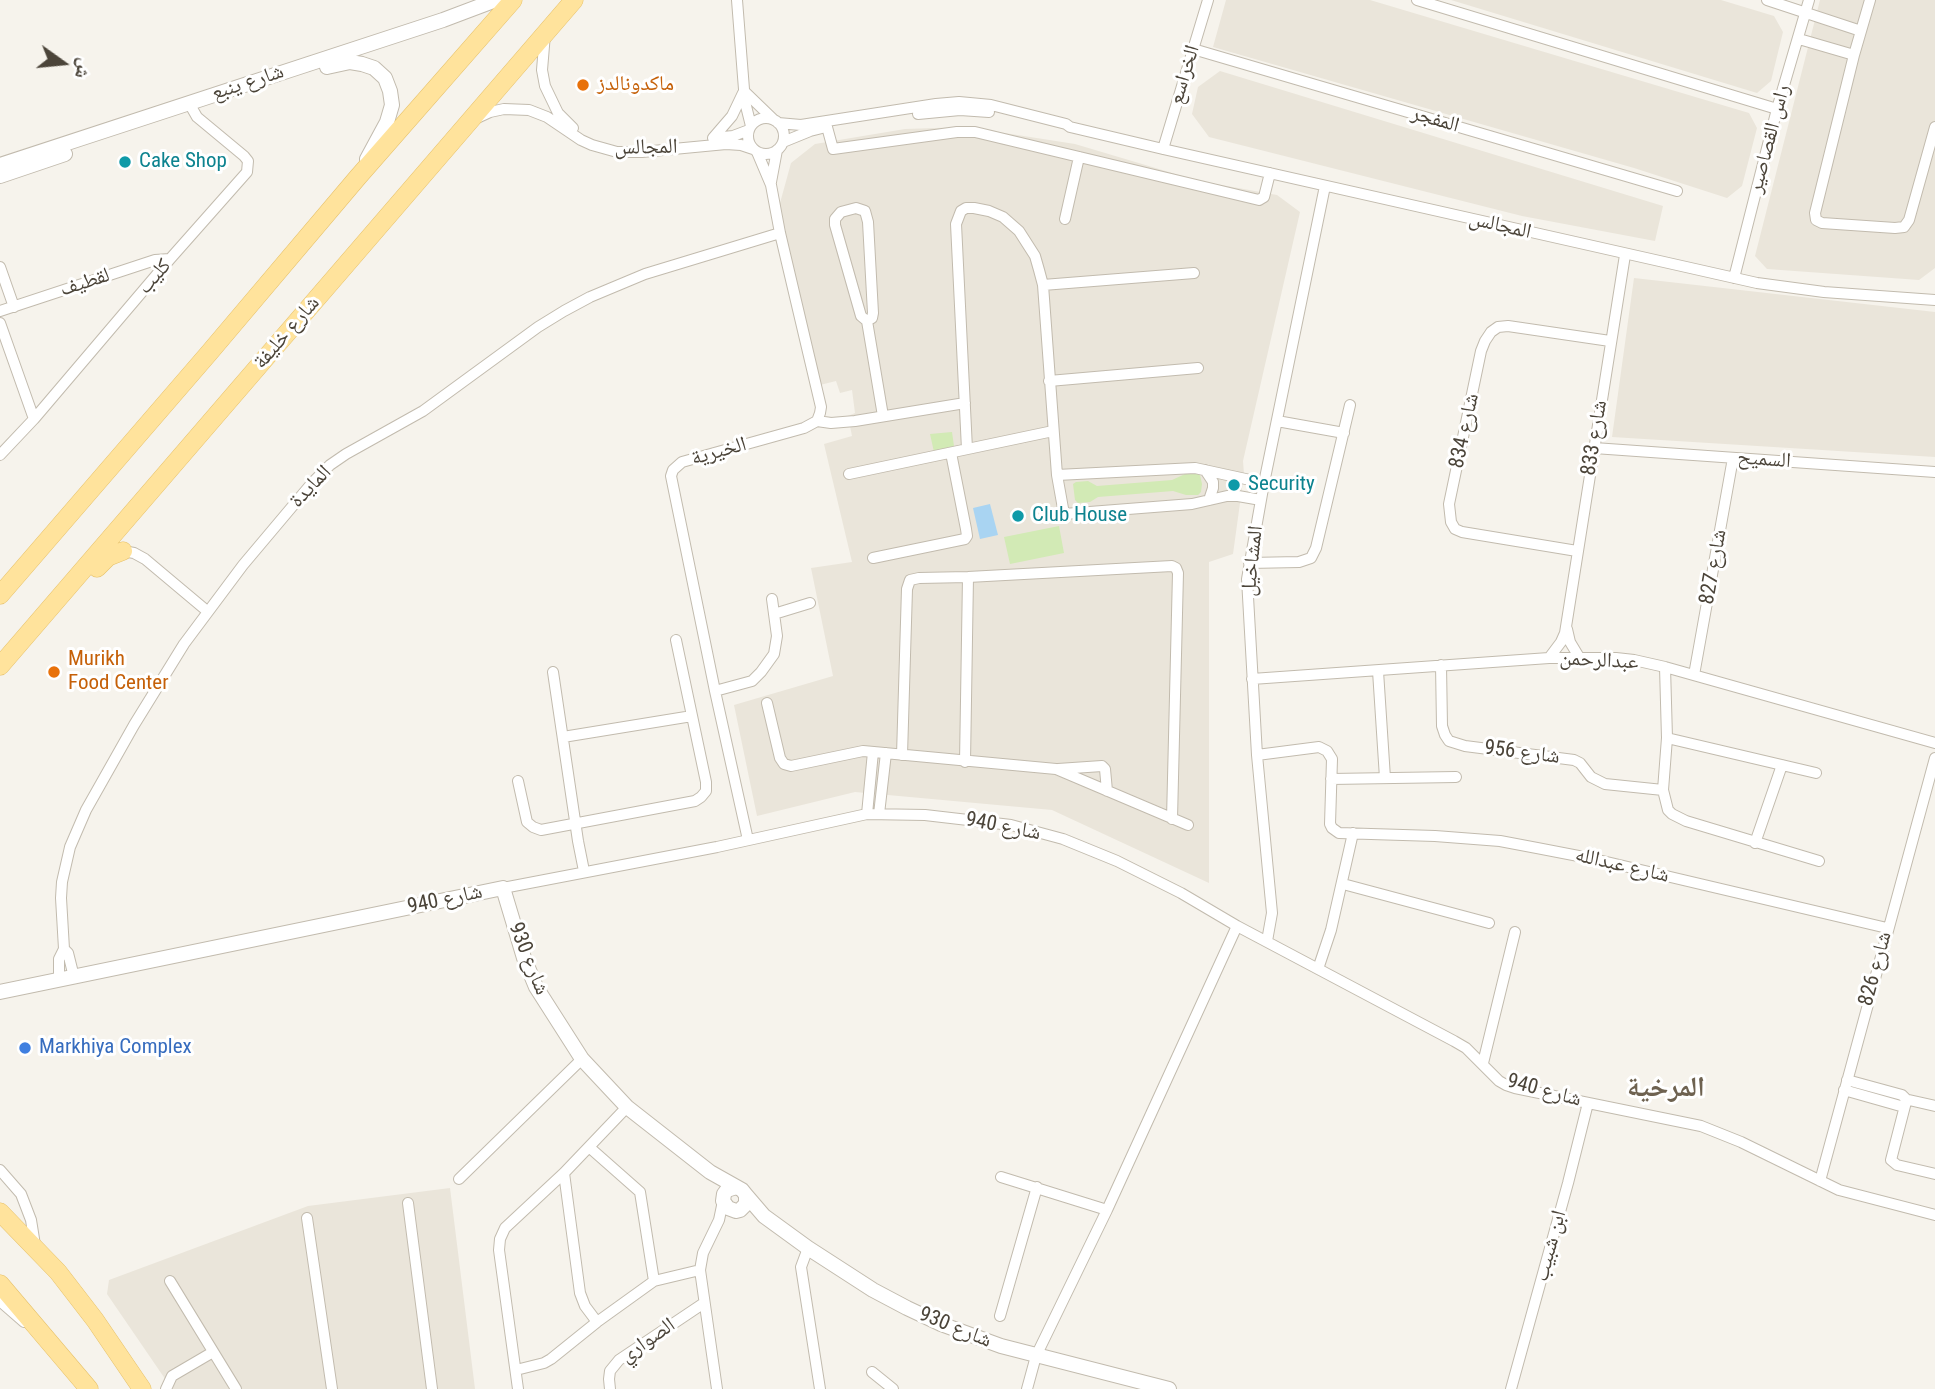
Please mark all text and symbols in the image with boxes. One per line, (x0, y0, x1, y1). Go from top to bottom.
north arrow (28, 28, 98, 98)
street label: الخراسع (1164, 42, 1206, 108)
text: ش (70, 56, 97, 81)
street label: شارع ينبع (209, 60, 287, 106)
place label: ماكدونالدز (597, 72, 674, 98)
marker: ماكدونالدز (575, 77, 591, 93)
street label: راس القصاصير (1743, 82, 1797, 196)
street label: المفجر (1408, 101, 1462, 139)
street label: المجالس (614, 135, 678, 161)
place label: Cake Shop (139, 149, 227, 175)
marker: Cake Shop (117, 154, 133, 170)
street label: المجالس (1466, 207, 1534, 245)
street label: كليب (133, 254, 177, 300)
street label: لقطيف (57, 263, 113, 303)
street label: شارع خليفة (248, 291, 326, 375)
street label: شارع 834 (1445, 391, 1485, 471)
street label: شارع 833 (1577, 399, 1613, 477)
street label: الخيرية (689, 432, 749, 472)
street label: السميح (1736, 446, 1792, 474)
street label: المايدة (285, 461, 337, 513)
place label: Security (1248, 472, 1315, 498)
marker: Security (1226, 477, 1242, 493)
place label: Club House (1032, 503, 1127, 529)
marker: Club House (1010, 508, 1026, 524)
street label: المشاخيل (1237, 525, 1269, 597)
street label: شارع 827 (1695, 527, 1733, 607)
street label: عبدالرحمن (1559, 646, 1639, 676)
place label: Murikh Food Center (68, 647, 169, 697)
marker: Murikh Food Center (46, 664, 62, 680)
street label: شارع 956 (1483, 736, 1561, 770)
street label: شارع 940 (963, 807, 1043, 847)
street label: شارع عبدالله (1573, 843, 1671, 889)
street label: شارع 940 (405, 880, 485, 920)
street label: شارع 930 (502, 919, 554, 999)
street label: شارع 826 (1854, 929, 1898, 1009)
place label: Markhiya Complex (39, 1035, 192, 1061)
marker: Markhiya Complex (17, 1040, 33, 1056)
street label: شارع 940 (1504, 1069, 1584, 1113)
district label: المرخية (1627, 1072, 1705, 1106)
street label: ابن شبيب (1529, 1208, 1573, 1284)
street label: شارع 930 (915, 1302, 995, 1354)
street label: الصواري (616, 1313, 680, 1369)

